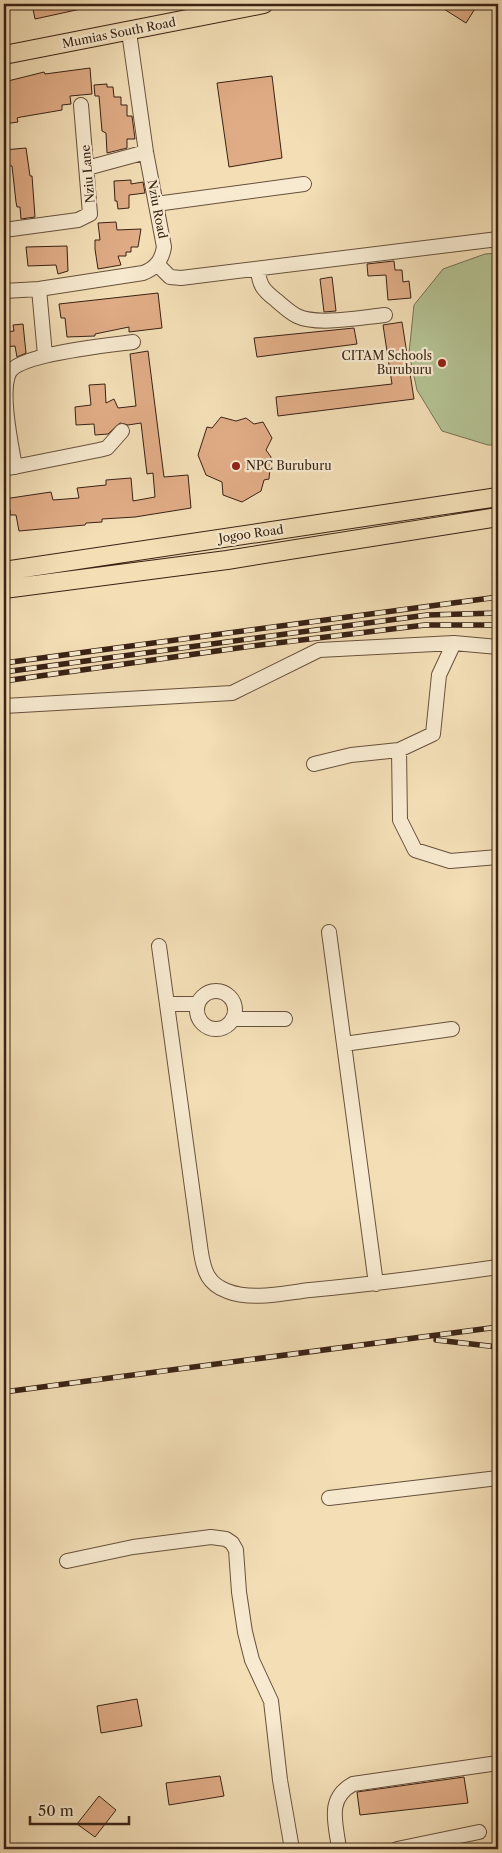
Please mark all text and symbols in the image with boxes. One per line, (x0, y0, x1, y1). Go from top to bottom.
street label: Mumias South Road (61, 14, 178, 51)
street label: Nziu Lane (77, 144, 98, 204)
street label: Nziu Road (144, 178, 171, 240)
place label: CITAM Schools Buruburu (341, 348, 433, 377)
marker: CITAM Schools Buruburu (436, 357, 448, 369)
place label: NPC Buruburu (246, 458, 332, 473)
marker: NPC Buruburu (230, 460, 242, 472)
street label: Jogoo Road (216, 521, 285, 546)
scale bar (30, 1793, 129, 1825)
text: 50 m (38, 1801, 74, 1820)

